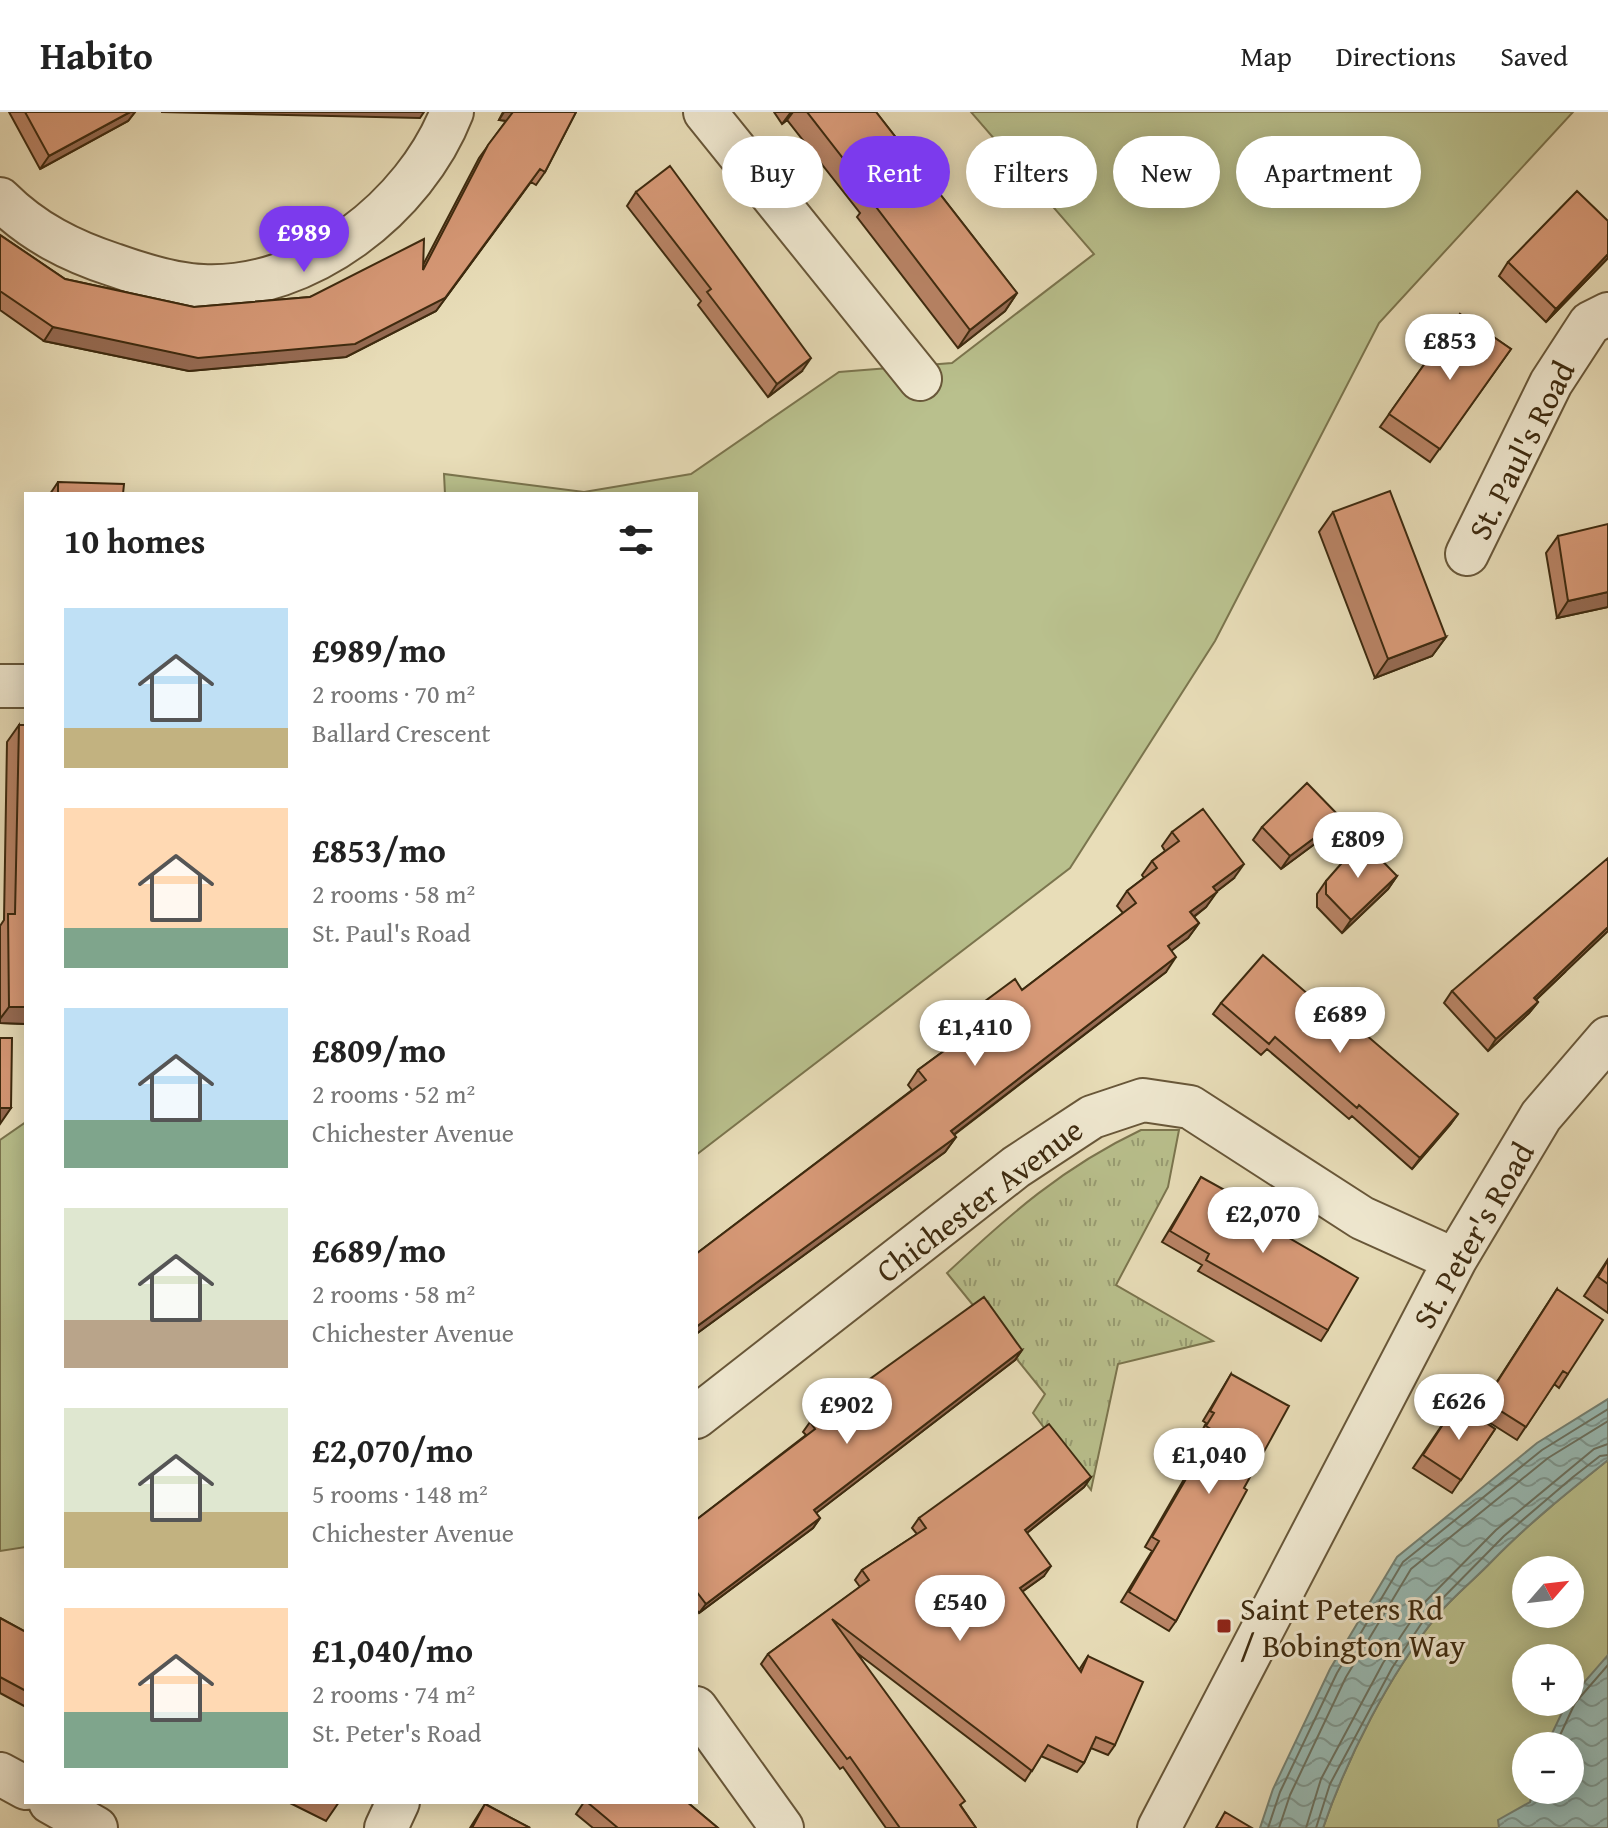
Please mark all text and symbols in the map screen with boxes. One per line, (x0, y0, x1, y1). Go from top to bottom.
text: Habito (40, 27, 153, 83)
text: Map (1240, 35, 1292, 76)
text: Directions (1336, 35, 1456, 76)
text: Saved (1500, 35, 1568, 76)
chip: Buy (722, 136, 823, 208)
chip: Rent (839, 136, 950, 208)
chip: Filters (966, 136, 1097, 208)
chip: New (1113, 136, 1220, 208)
chip: Apartment (1236, 136, 1421, 208)
pin: £989 (257, 206, 351, 274)
text: £989 (277, 212, 331, 251)
pin: £853 (1403, 314, 1497, 382)
text: £853 (1423, 320, 1477, 359)
street label: St. Paul's Road (1456, 352, 1586, 548)
text: 10 homes (64, 516, 205, 565)
icon: filters (614, 518, 658, 562)
text: £989/mo (312, 625, 446, 674)
icon: home (128, 640, 224, 736)
text: 2 rooms · 70 m² (312, 674, 475, 713)
text: Ballard Crescent (312, 713, 490, 752)
pin: £809 (1311, 812, 1405, 880)
text: £809 (1331, 818, 1385, 857)
text: £853/mo (312, 825, 446, 874)
icon: home (128, 840, 224, 936)
text: 2 rooms · 58 m² (312, 874, 475, 913)
text: St. Paul's Road (312, 913, 471, 952)
pin: £689 (1293, 987, 1387, 1055)
text: £689 (1313, 993, 1367, 1032)
pin: £1,410 (910, 1000, 1040, 1068)
text: £1,410 (938, 1006, 1012, 1045)
text: £809/mo (312, 1025, 446, 1074)
icon: home (128, 1040, 224, 1136)
text: 2 rooms · 52 m² (312, 1074, 475, 1113)
street label: Chichester Avenue (866, 1106, 1092, 1294)
text: Chichester Avenue (312, 1113, 514, 1152)
street label: St. Peter's Road (1401, 1133, 1545, 1337)
pin: £2,070 (1198, 1187, 1328, 1255)
text: £2,070 (1226, 1193, 1300, 1232)
text: £689/mo (312, 1225, 446, 1274)
icon: home (128, 1240, 224, 1336)
text: 2 rooms · 58 m² (312, 1274, 475, 1313)
text: Chichester Avenue (312, 1313, 514, 1352)
pin: £626 (1412, 1374, 1506, 1442)
pin: £902 (800, 1378, 894, 1446)
text: £626 (1432, 1380, 1486, 1419)
text: £902 (820, 1384, 874, 1423)
text: £2,070/mo (312, 1425, 473, 1474)
pin: £1,040 (1144, 1428, 1274, 1496)
text: £1,040 (1172, 1434, 1246, 1473)
icon: home (128, 1440, 224, 1536)
text: 5 rooms · 148 m² (312, 1474, 488, 1513)
text: Chichester Avenue (312, 1513, 514, 1552)
north arrow (1512, 1556, 1584, 1628)
map controls (1512, 1556, 1584, 1804)
pin: £540 (913, 1575, 1007, 1643)
text: £540 (933, 1581, 987, 1620)
place label: Saint Peters Rd / Bobington Way (1240, 1585, 1466, 1669)
marker: Saint Peters Rd / Bobington Way (1215, 1617, 1233, 1635)
text: £1,040/mo (312, 1625, 473, 1674)
icon: home (128, 1640, 224, 1736)
button: + (1512, 1644, 1584, 1716)
text: 2 rooms · 74 m² (312, 1674, 475, 1713)
text: St. Peter's Road (312, 1713, 481, 1752)
button: − (1512, 1732, 1584, 1804)

